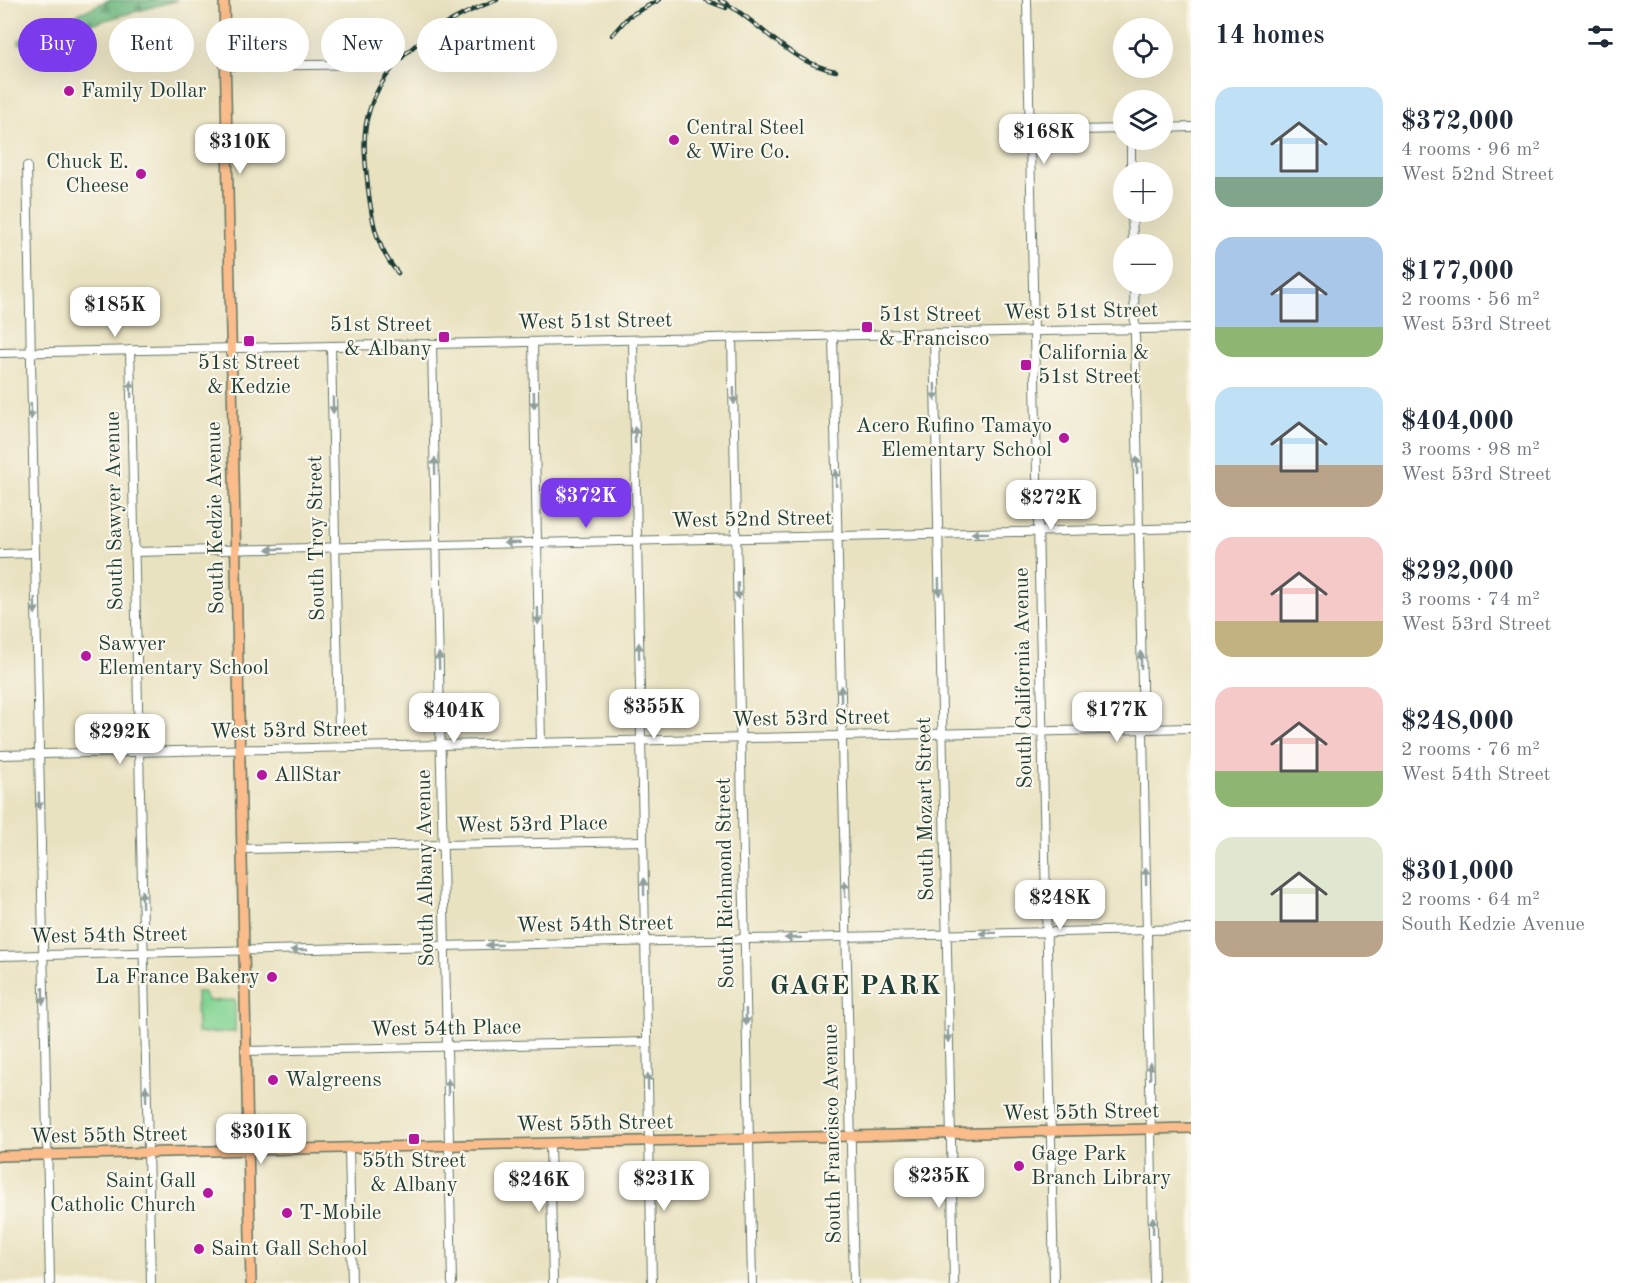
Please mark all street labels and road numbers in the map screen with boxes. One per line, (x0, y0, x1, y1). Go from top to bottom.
street label: West 51st Street (1003, 300, 1159, 324)
street label: West 51st Street (517, 310, 673, 334)
street label: South Sawyer Avenue (103, 411, 127, 611)
street label: South Kedzie Avenue (204, 421, 228, 615)
street label: South Troy Street (305, 455, 329, 621)
street label: West 52nd Street (672, 508, 832, 532)
street label: South California Avenue (1012, 567, 1036, 789)
street label: West 53rd Street (732, 707, 890, 731)
street label: South Mozart Street (914, 717, 938, 901)
street label: West 53rd Street (210, 719, 368, 743)
street label: South Albany Avenue (414, 769, 438, 967)
street label: South Richmond Street (714, 777, 738, 989)
street label: West 53rd Place (456, 813, 608, 837)
street label: West 54th Street (516, 913, 674, 937)
street label: West 54th Street (30, 924, 188, 948)
street label: West 54th Place (371, 1017, 521, 1041)
street label: South Francisco Avenue (821, 1024, 845, 1244)
street label: West 55th Street (1002, 1101, 1160, 1125)
street label: West 55th Street (516, 1112, 674, 1136)
street label: West 55th Street (30, 1124, 188, 1148)

